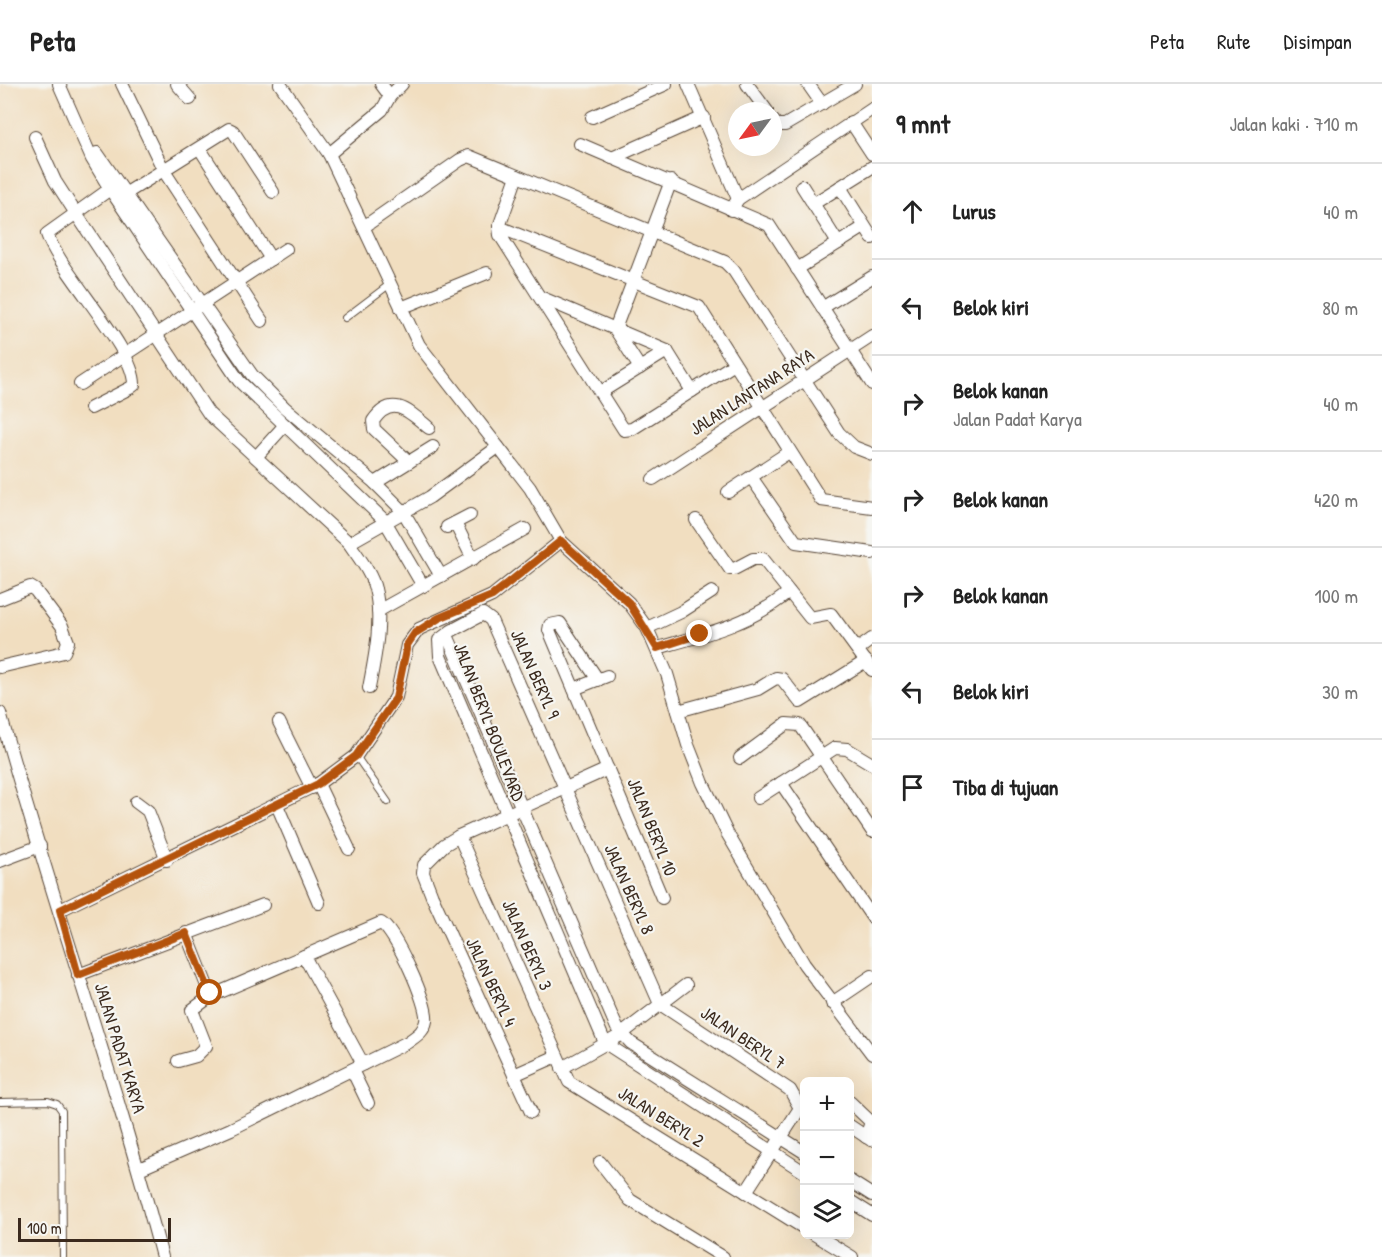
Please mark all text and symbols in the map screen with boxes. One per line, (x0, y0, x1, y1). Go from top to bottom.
text: Peta (30, 22, 75, 60)
text: Peta (1150, 27, 1184, 56)
text: Rute (1217, 27, 1251, 56)
text: Disimpan (1284, 27, 1352, 56)
north arrow (728, 102, 782, 156)
text: 9 mnt (896, 106, 950, 141)
text: Jalan kaki · 710 m (1230, 110, 1358, 137)
icon: ahead (896, 195, 929, 228)
text: Lurus (953, 196, 996, 226)
text: 40 m (1323, 198, 1358, 225)
icon: left (896, 291, 929, 324)
text: Belok kiri (953, 292, 1029, 322)
text: 80 m (1322, 294, 1358, 321)
street label: JALAN LANTANA RAYA (685, 342, 819, 441)
text: Belok kanan (953, 375, 1048, 405)
icon: right (896, 387, 929, 420)
text: 40 m (1323, 390, 1358, 417)
text: Jalan Padat Karya (953, 405, 1082, 432)
icon: right (896, 483, 929, 516)
text: Belok kanan (953, 484, 1048, 514)
text: 420 m (1314, 486, 1358, 513)
icon: right (896, 579, 929, 612)
text: Belok kanan (953, 580, 1048, 610)
text: 100 m (1315, 582, 1358, 609)
route end (686, 620, 712, 646)
street label: JALAN BERYL 9 (505, 625, 566, 723)
street label: JALAN BERYL BOULEVARD (448, 639, 531, 805)
icon: left (896, 675, 929, 708)
text: Belok kiri (953, 676, 1029, 706)
text: 30 m (1322, 678, 1358, 705)
icon: arrive (896, 771, 929, 804)
text: Tiba di tujuan (953, 772, 1058, 802)
street label: JALAN BERYL 10 (622, 774, 683, 879)
street label: JALAN BERYL 8 (598, 840, 661, 938)
street label: JALAN BERYL 3 (496, 896, 559, 994)
street label: JALAN BERYL 4 (460, 933, 523, 1031)
route start (196, 979, 222, 1005)
street label: JALAN PADAT KARYA (89, 980, 152, 1116)
street label: JALAN BERYL 7 (696, 1000, 791, 1075)
map controls (800, 1077, 854, 1239)
button: + (800, 1077, 854, 1131)
street label: JALAN BERYL 2 (613, 1080, 710, 1153)
button: − (800, 1131, 854, 1185)
button: layers (800, 1185, 854, 1239)
scale bar (18, 1215, 171, 1242)
text: 100 m (27, 1217, 62, 1239)

